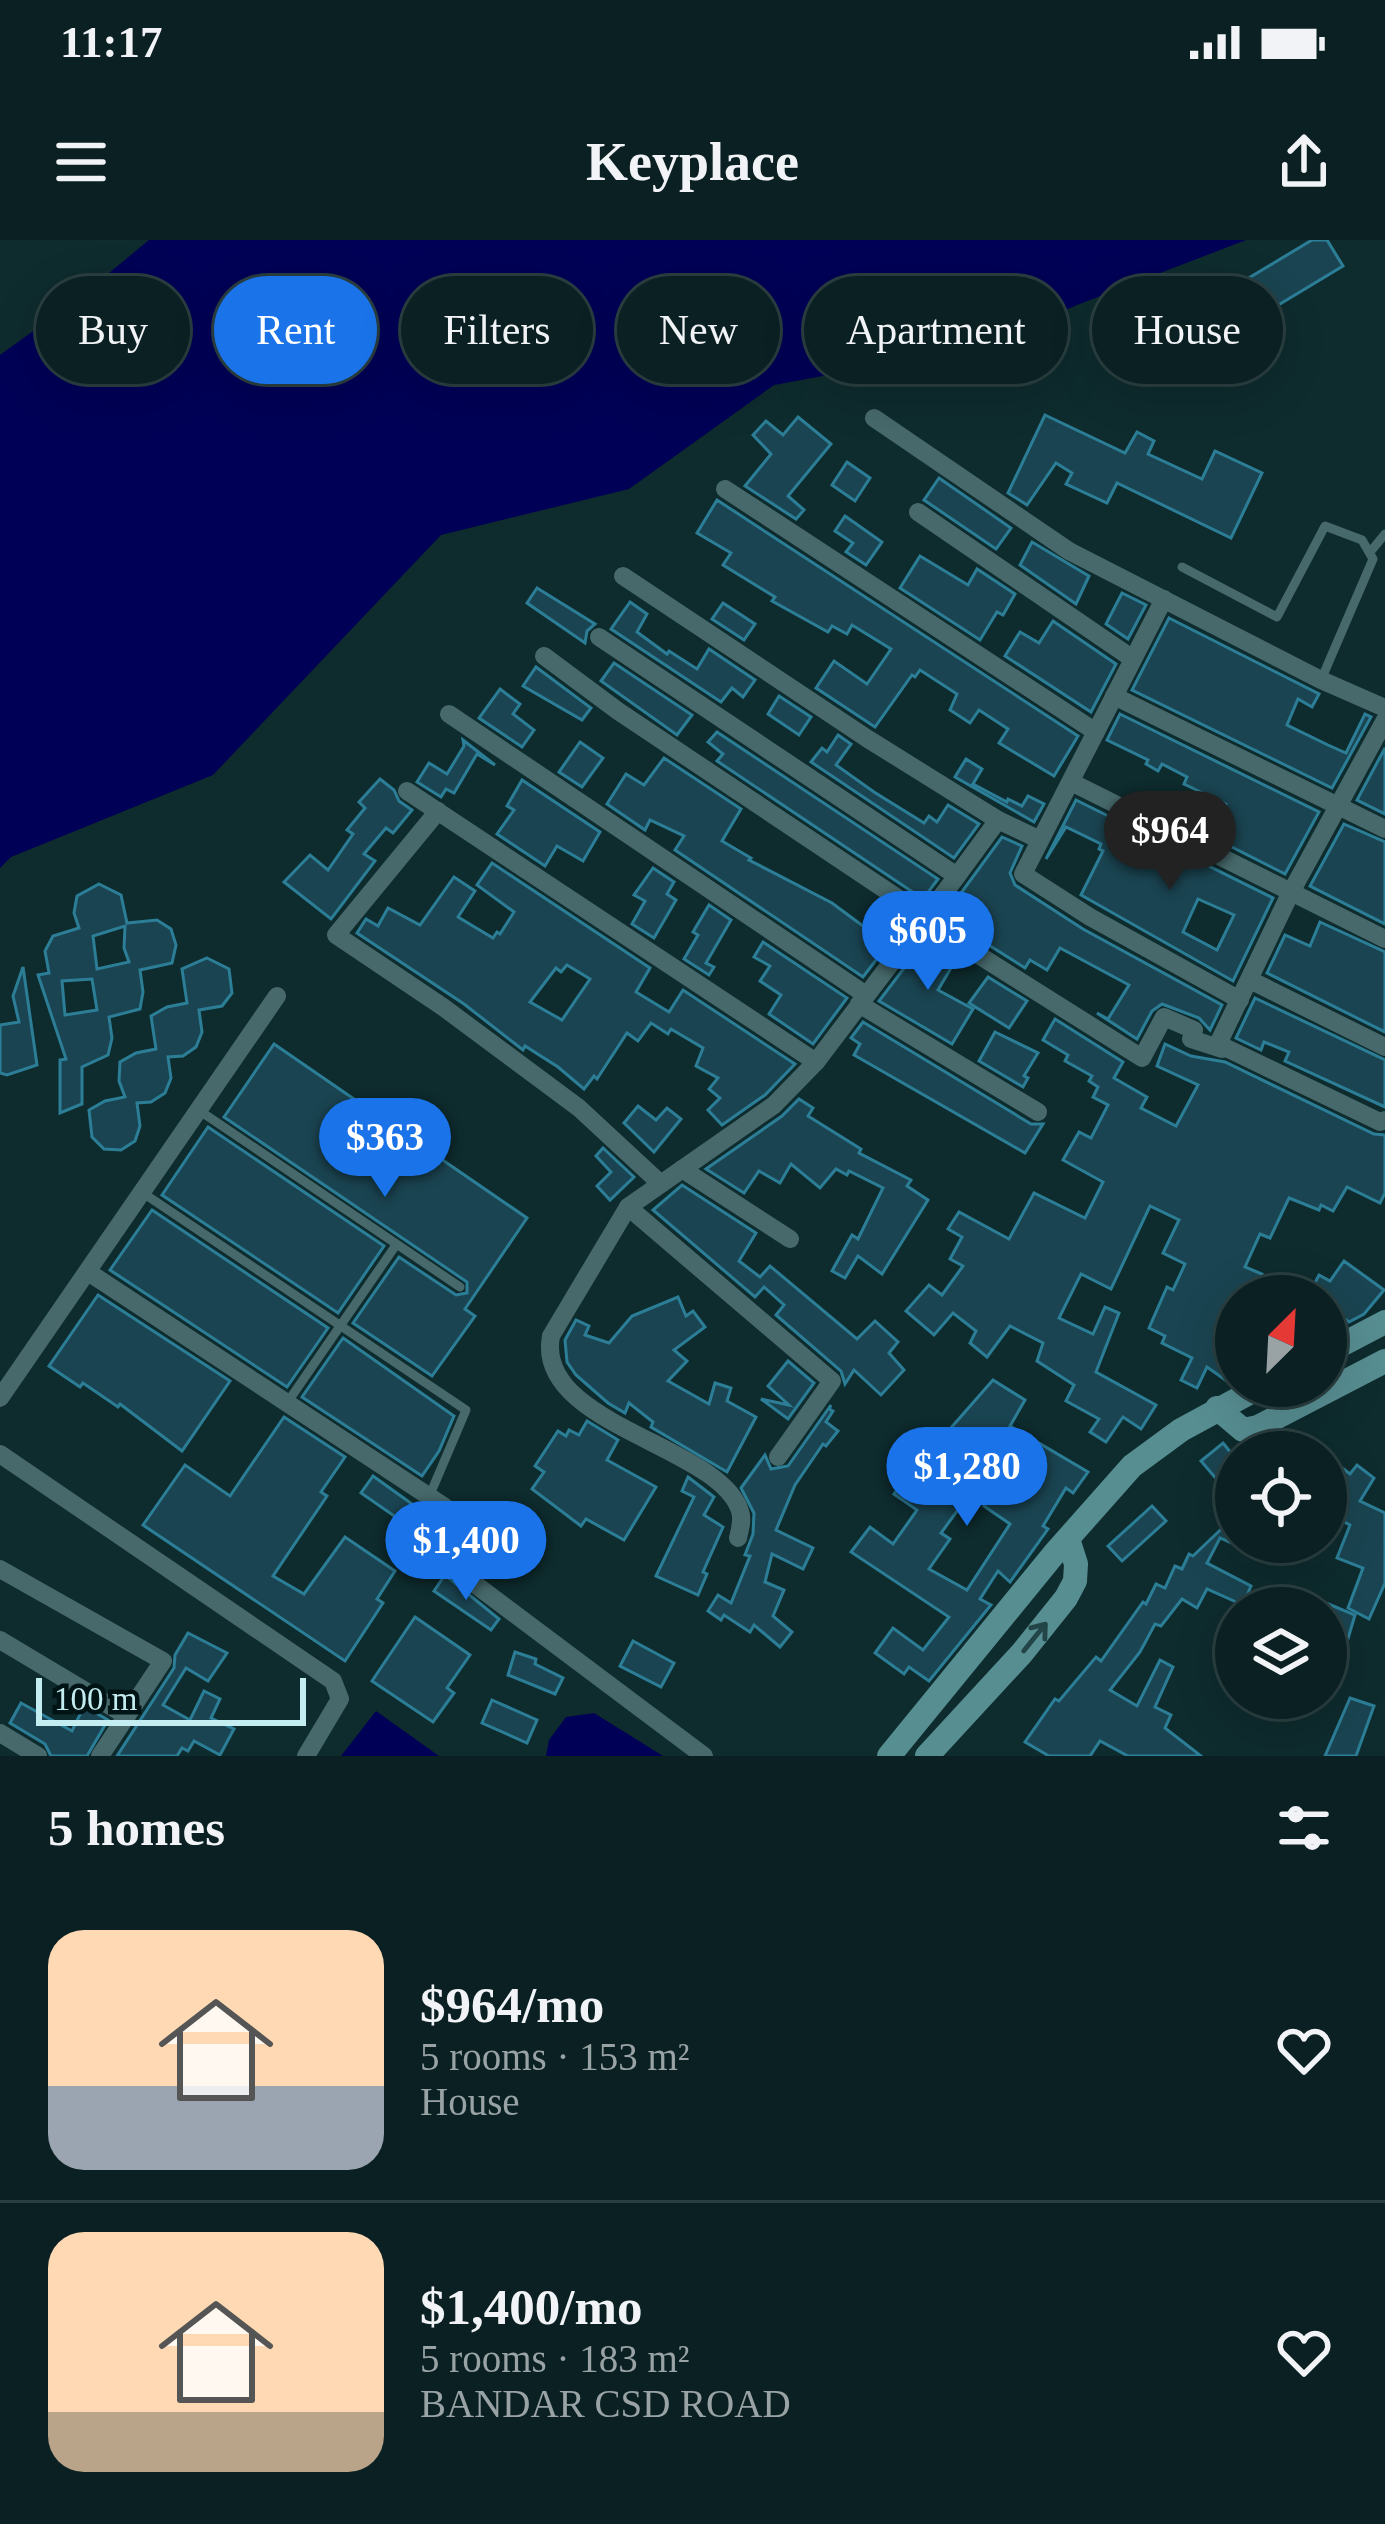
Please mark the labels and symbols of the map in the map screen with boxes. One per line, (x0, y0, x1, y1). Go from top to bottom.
pin: $964 (1099, 791, 1241, 893)
pin: $605 (857, 891, 999, 993)
pin: $363 (314, 1098, 456, 1200)
north arrow (1215, 1275, 1347, 1407)
pin: $1,280 (869, 1427, 1065, 1529)
pin: $1,400 (368, 1501, 564, 1603)
one-way arrow (1021, 1621, 1048, 1653)
scale bar (36, 1672, 306, 1725)

